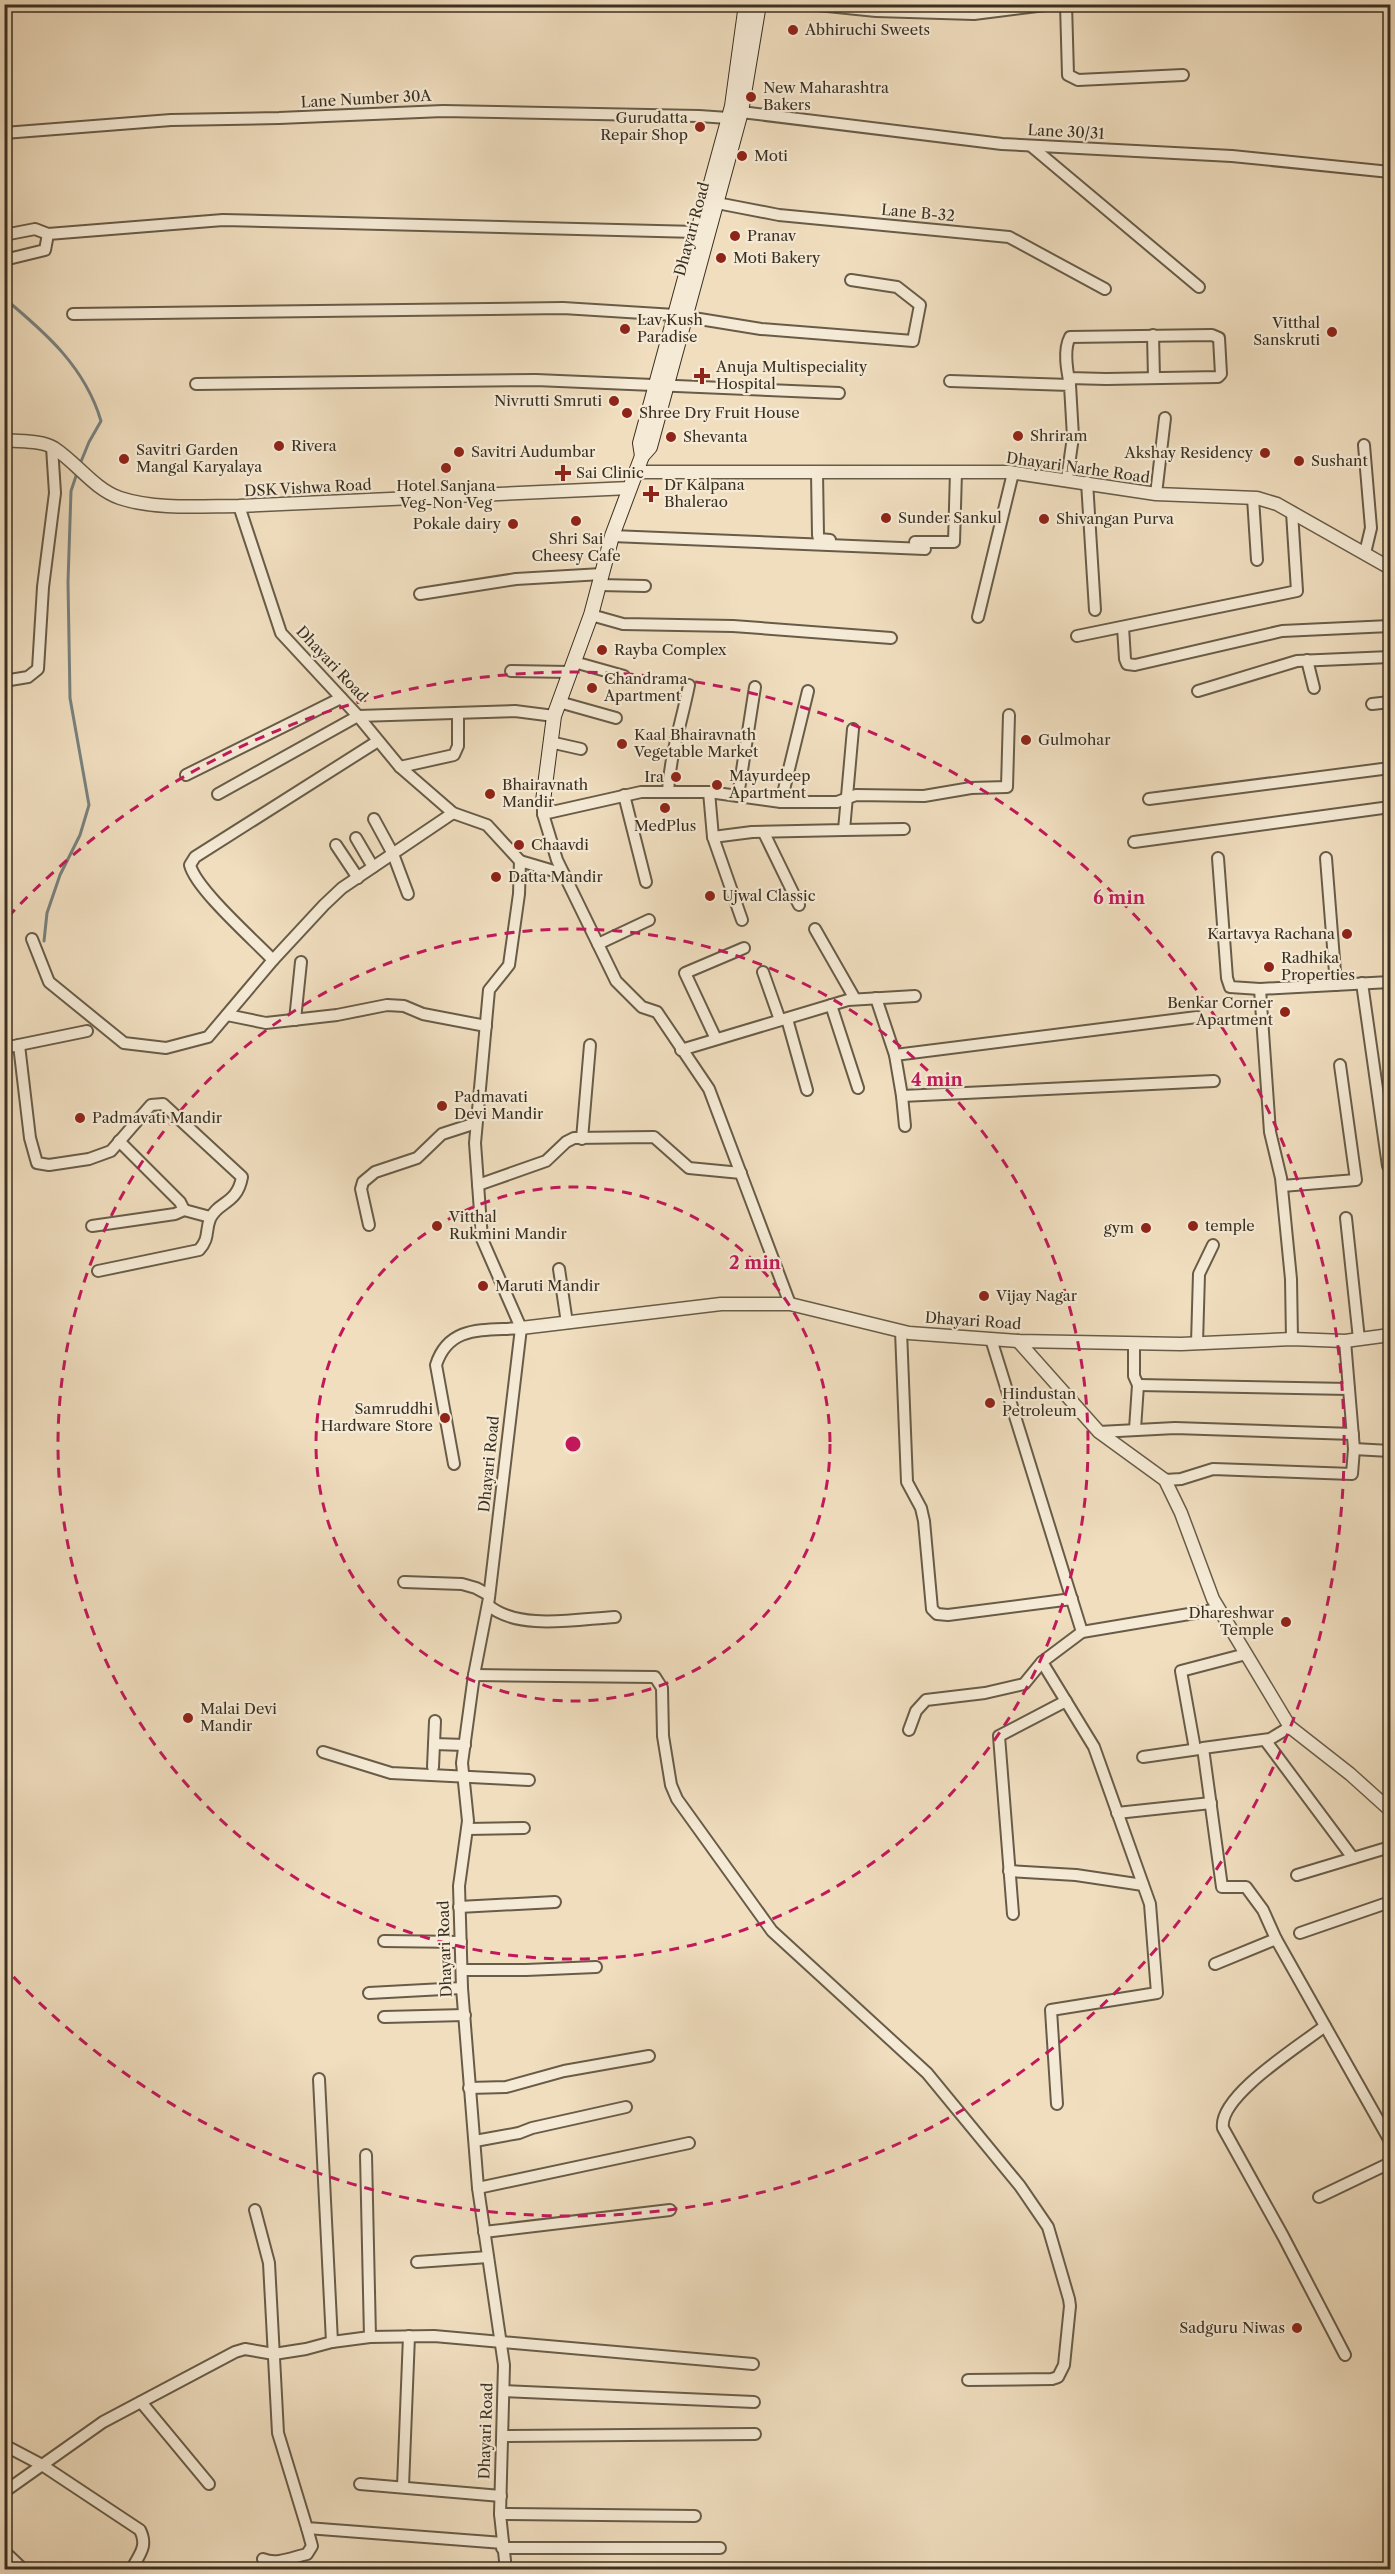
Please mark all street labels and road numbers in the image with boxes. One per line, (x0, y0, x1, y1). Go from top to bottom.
street label: Lane Number 30A (300, 86, 433, 111)
street label: Lane 30/31 (1027, 120, 1106, 143)
street label: Dhayari Road (670, 180, 713, 278)
street label: Lane B-32 (880, 200, 956, 225)
street label: Dhayari Narhe Road (1005, 448, 1151, 487)
street label: DSK Vishwa Road (244, 475, 372, 500)
street label: Dhayari Road (292, 622, 372, 706)
street label: Dhayari Road (924, 1308, 1022, 1333)
street label: Dhayari Road (474, 1415, 503, 1513)
street label: Dhayari Road (433, 1900, 456, 1998)
street label: Dhayari Road (474, 2382, 497, 2480)

